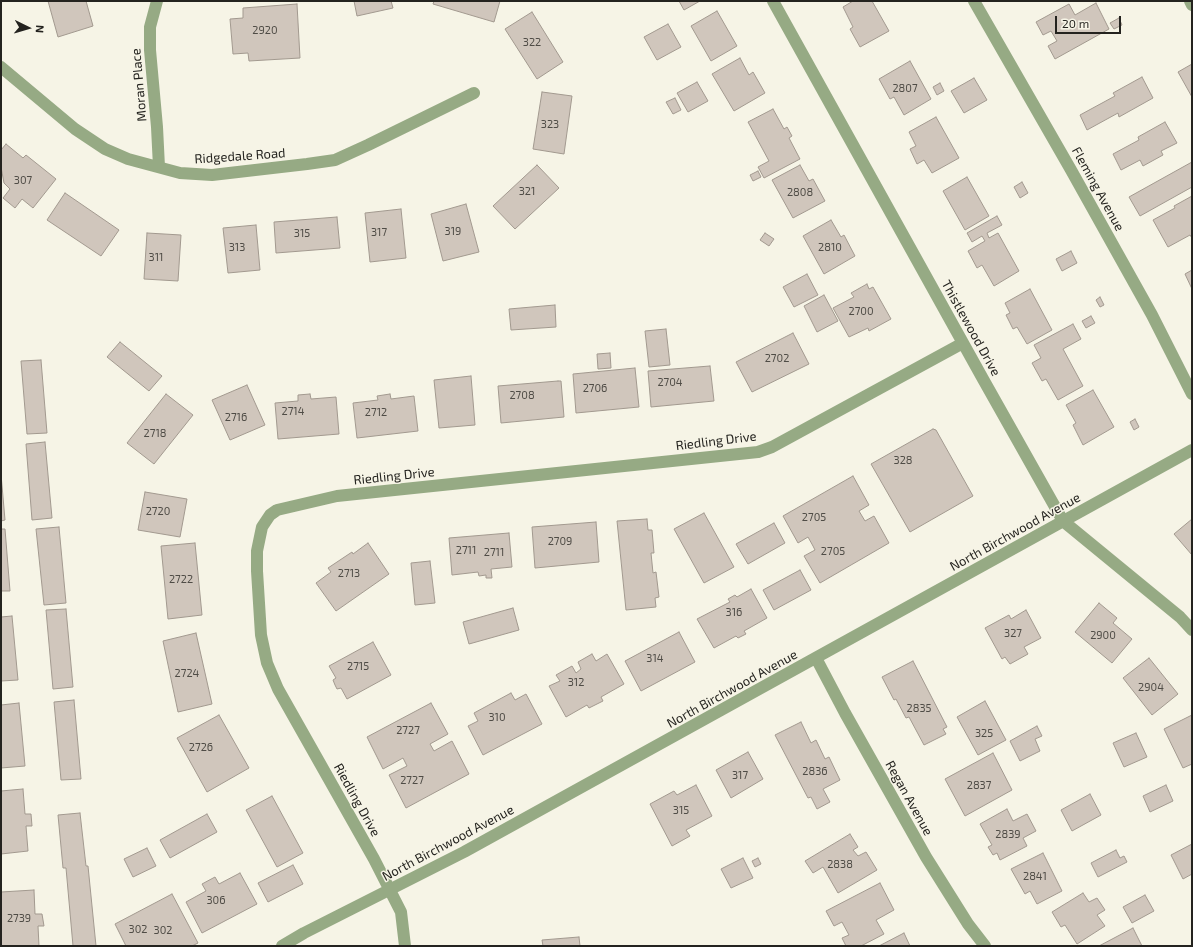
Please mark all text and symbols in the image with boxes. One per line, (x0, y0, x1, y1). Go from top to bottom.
north arrow (8, 8, 48, 48)
scale bar (1057, 8, 1123, 34)
text: 20 m (1062, 16, 1089, 30)
house number: 2920 (252, 23, 278, 37)
text: N (34, 25, 47, 34)
house number: 322 (523, 35, 541, 49)
street label: Moran Place (128, 48, 150, 122)
house number: 2807 (892, 81, 918, 95)
house number: 323 (541, 117, 559, 131)
street label: Fleming Avenue (1068, 144, 1128, 234)
street label: Ridgedale Road (194, 145, 286, 167)
house number: 307 (14, 173, 32, 187)
house number: 321 (519, 184, 535, 198)
house number: 2808 (787, 185, 813, 199)
house number: 319 (445, 224, 461, 238)
house number: 317 (371, 225, 387, 239)
house number: 315 (294, 226, 310, 240)
house number: 313 (229, 240, 245, 254)
house number: 2810 (818, 240, 842, 254)
house number: 311 (149, 250, 163, 264)
street label: Thistlewood Drive (938, 277, 1004, 379)
house number: 2700 (848, 304, 874, 318)
house number: 2702 (765, 351, 789, 365)
house number: 2704 (657, 375, 683, 389)
house number: 2706 (583, 381, 607, 395)
house number: 2708 (509, 388, 535, 402)
house number: 2714 (282, 404, 304, 418)
house number: 2712 (365, 405, 387, 419)
house number: 2716 (225, 410, 247, 424)
house number: 2718 (144, 426, 166, 440)
street label: Riedling Drive (675, 428, 757, 454)
house number: 328 (894, 453, 912, 467)
street label: Riedling Drive (353, 464, 435, 488)
street label: North Birchwood Avenue (947, 490, 1083, 574)
house number: 2720 (146, 504, 170, 518)
house number: 2705 (802, 510, 826, 524)
house number: 2709 (548, 534, 572, 548)
house number: 2711 (456, 543, 476, 557)
house number: 2705 (821, 544, 845, 558)
house number: 2711 (484, 545, 504, 559)
house number: 2713 (338, 566, 360, 580)
house number: 2722 (169, 572, 193, 586)
house number: 316 (726, 605, 742, 619)
house number: 327 (1004, 626, 1022, 640)
house number: 2900 (1090, 628, 1116, 642)
street label: North Birchwood Avenue (664, 647, 800, 731)
house number: 314 (646, 651, 664, 665)
house number: 2715 (347, 659, 369, 673)
house number: 2724 (175, 666, 199, 680)
house number: 312 (568, 675, 584, 689)
house number: 2904 (1138, 680, 1164, 694)
house number: 2835 (907, 701, 931, 715)
house number: 310 (488, 710, 506, 724)
house number: 2727 (396, 723, 420, 737)
house number: 325 (975, 726, 993, 740)
house number: 2726 (189, 740, 213, 754)
street label: Regan Avenue (882, 758, 936, 838)
street label: Riedling Drive (330, 761, 384, 839)
house number: 2836 (802, 764, 828, 778)
house number: 317 (732, 768, 748, 782)
house number: 2727 (400, 773, 424, 787)
house number: 2837 (967, 778, 991, 792)
street label: North Birchwood Avenue (380, 802, 516, 884)
house number: 315 (673, 803, 689, 817)
house number: 2839 (995, 827, 1021, 841)
house number: 2838 (827, 857, 853, 871)
house number: 2841 (1023, 869, 1047, 883)
house number: 306 (206, 893, 226, 907)
house number: 2739 (7, 911, 31, 925)
house number: 302 (129, 922, 147, 936)
house number: 302 (154, 923, 172, 937)

